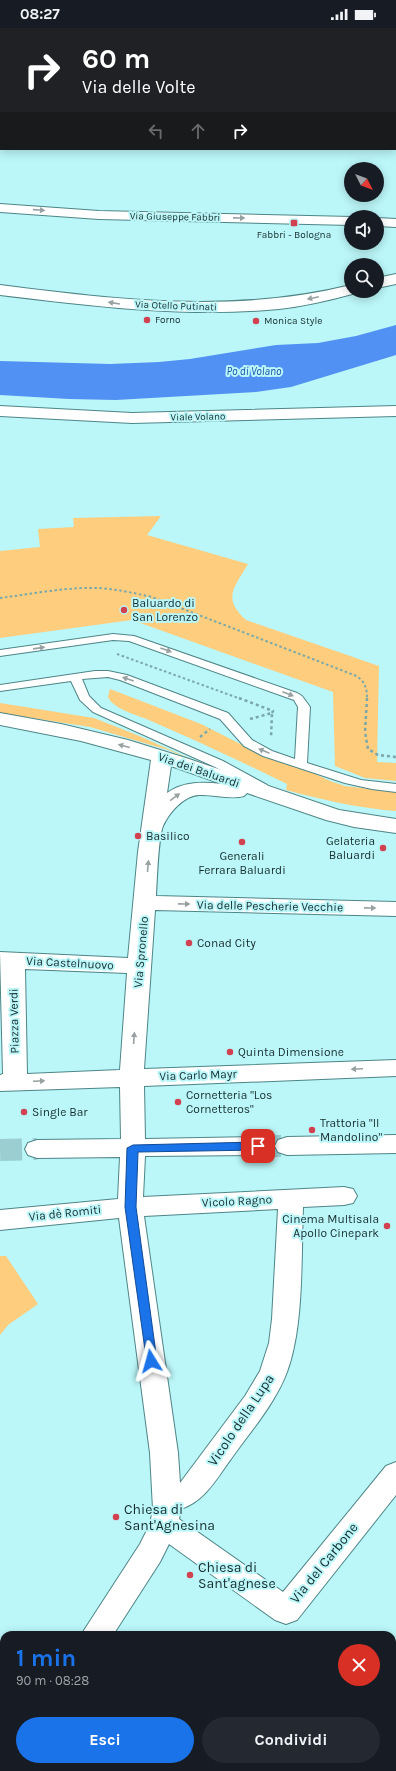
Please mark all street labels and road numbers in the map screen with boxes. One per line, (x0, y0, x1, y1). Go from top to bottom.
street label: Via Giuseppe Fabbri (130, 210, 220, 224)
street label: Via Otello Putinati (135, 299, 217, 313)
street label: Viale Volano (170, 411, 226, 423)
street label: Via dei Baluardi (156, 749, 242, 791)
street label: Via delle Pescherie Vecchie (197, 898, 343, 914)
street label: Via Spronello (131, 916, 151, 988)
street label: Via Castelnuovo (26, 954, 114, 972)
street label: Piazza Verdi (6, 988, 22, 1054)
street label: Via Carlo Mayr (159, 1067, 238, 1083)
street label: Vicolo Ragno (201, 1192, 273, 1210)
street label: Via dè Romiti (28, 1202, 102, 1224)
street label: Vicolo della Lupa (204, 1371, 278, 1469)
street label: Via del Carbone (286, 1519, 362, 1607)

